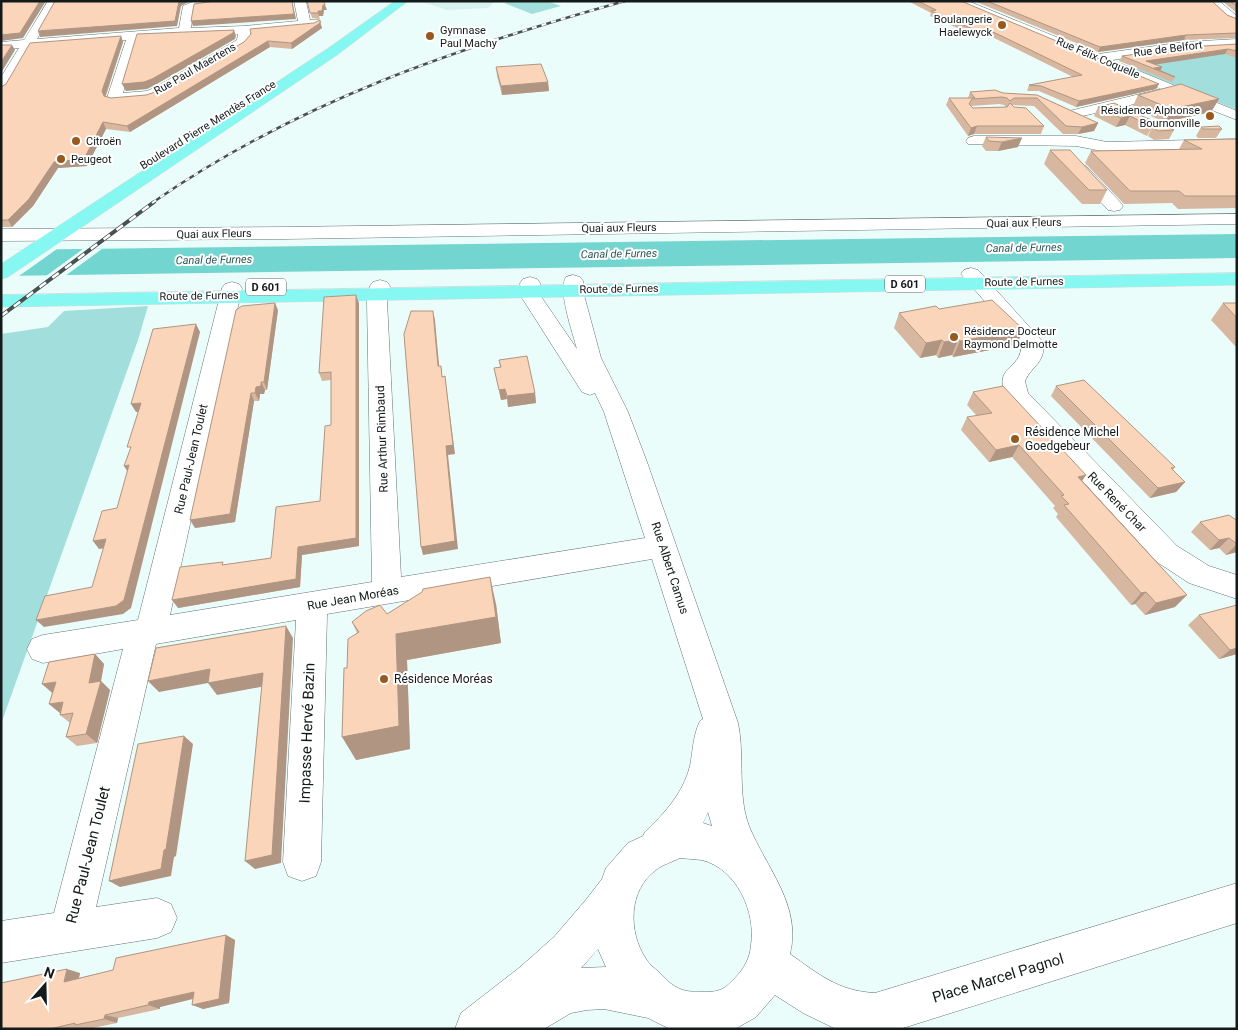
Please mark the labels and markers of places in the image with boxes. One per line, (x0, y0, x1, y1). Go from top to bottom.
place label: Boulangerie Haelewyck (934, 13, 992, 39)
marker: Boulangerie Haelewyck (996, 19, 1008, 31)
place label: Gymnase Paul Machy (440, 24, 498, 50)
marker: Gymnase Paul Machy (424, 30, 436, 42)
place label: Résidence Alphonse Bournonville (1101, 104, 1200, 130)
marker: Résidence Alphonse Bournonville (1204, 110, 1216, 122)
marker: Citroën (70, 135, 82, 147)
place label: Citroën (86, 135, 121, 148)
marker: Peugeot (55, 153, 67, 165)
place label: Peugeot (71, 153, 112, 166)
place label: Résidence Docteur Raymond Delmotte (964, 325, 1058, 351)
marker: Résidence Docteur Raymond Delmotte (948, 331, 960, 343)
place label: Résidence Michel Goedgebeur (1025, 425, 1119, 453)
marker: Résidence Michel Goedgebeur (1009, 433, 1021, 445)
place label: Résidence Moréas (394, 672, 493, 686)
marker: Résidence Moréas (378, 673, 390, 685)

